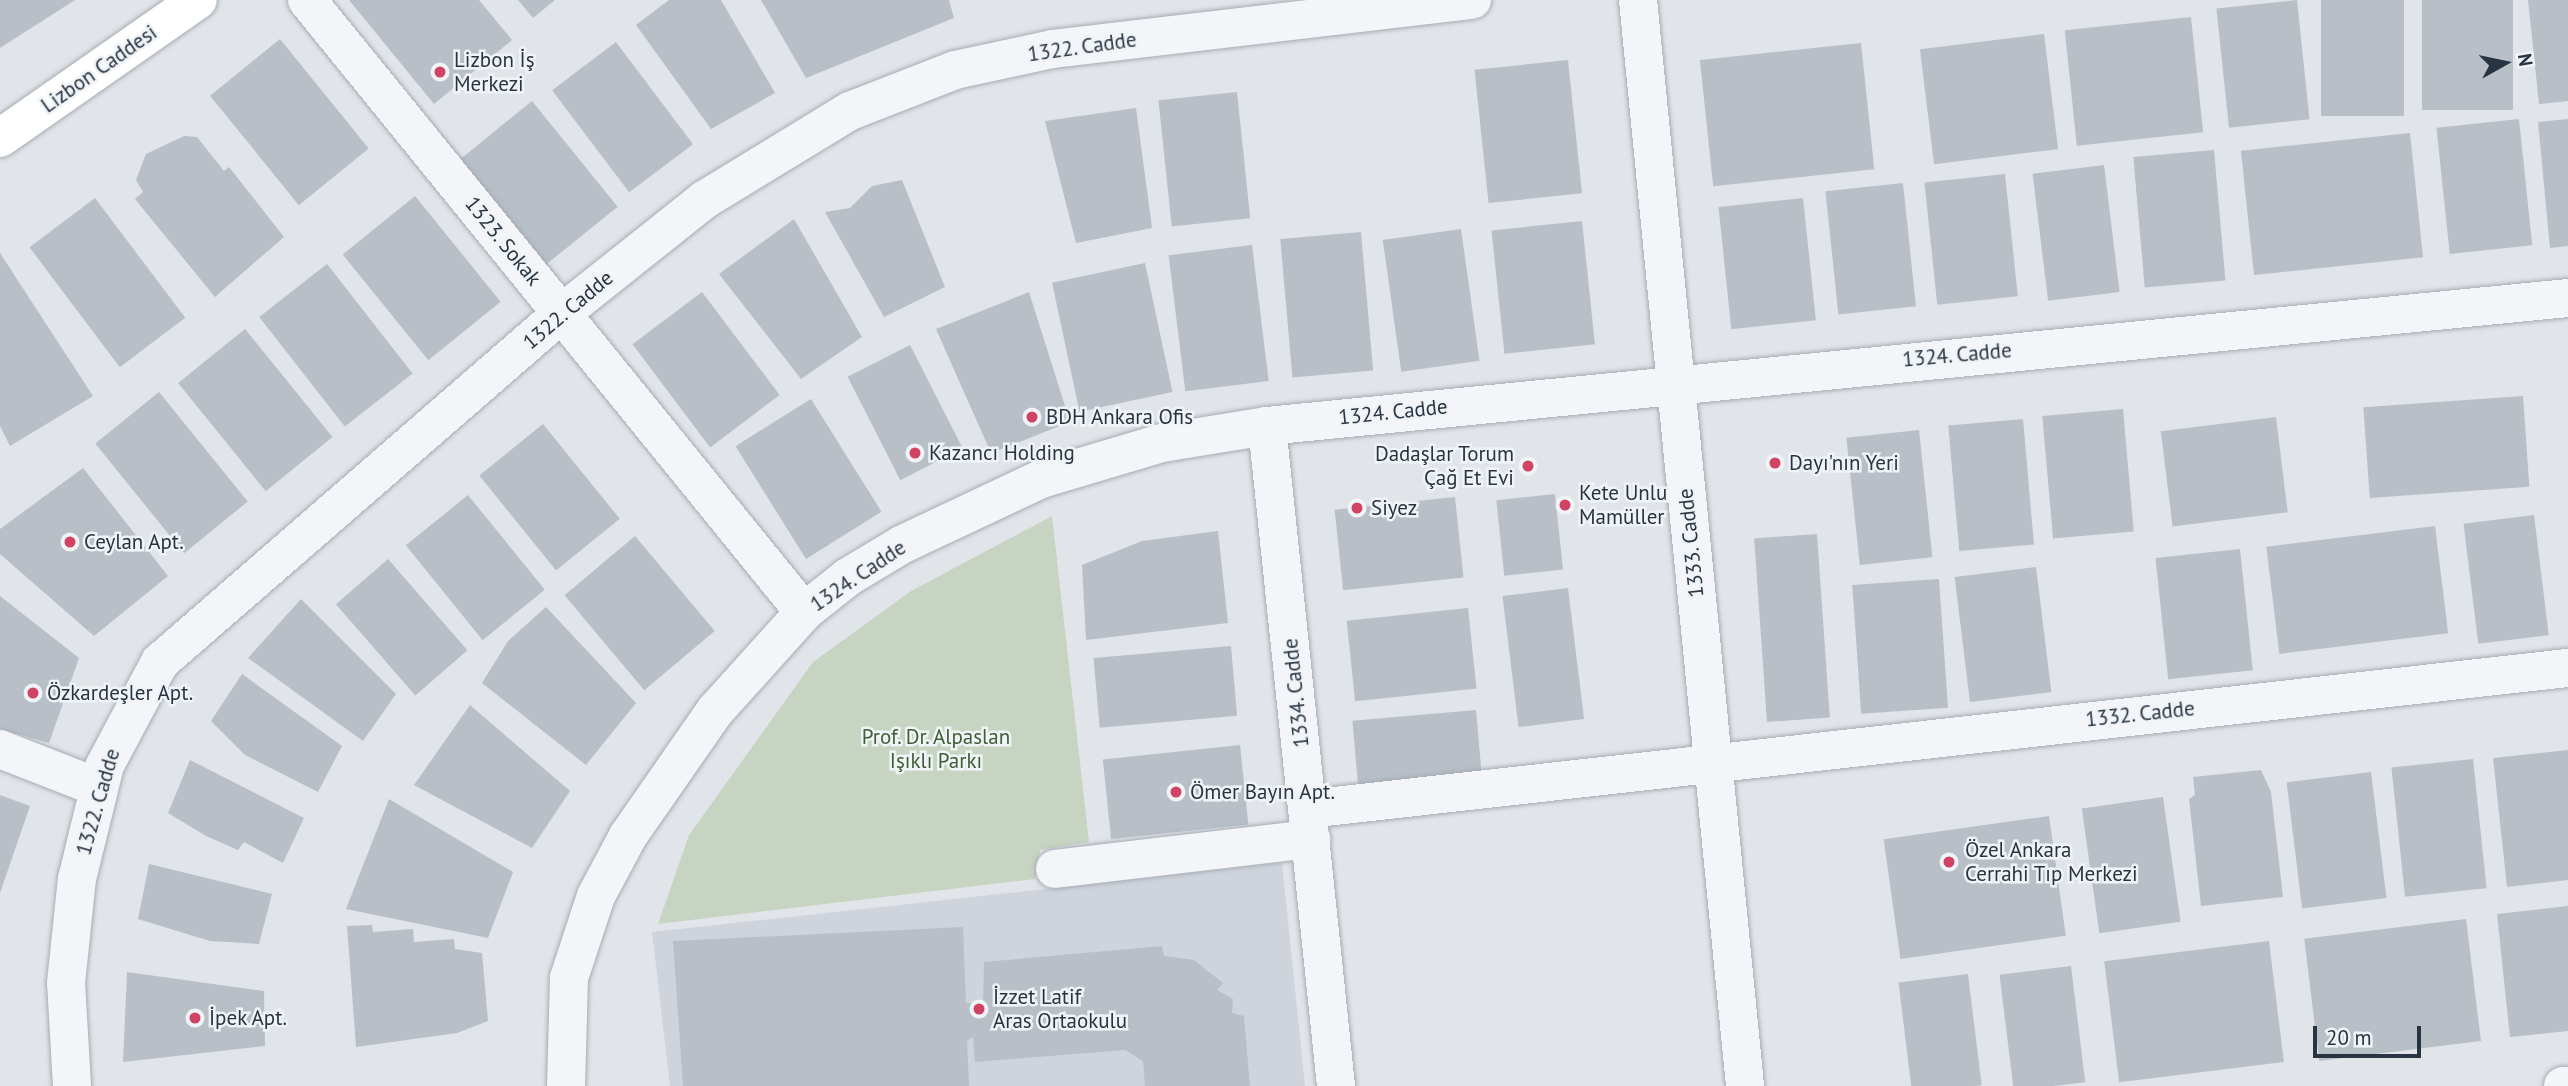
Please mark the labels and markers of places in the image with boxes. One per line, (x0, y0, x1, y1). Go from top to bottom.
place label: Lizbon İş Merkezi (454, 47, 535, 97)
marker: Lizbon İş Merkezi (432, 64, 448, 80)
place label: BDH Ankara Ofis (1046, 404, 1194, 430)
marker: BDH Ankara Ofis (1024, 409, 1040, 425)
place label: Kazancı Holding (929, 440, 1075, 466)
place label: Dadaşlar Torum Çağ Et Evi (1374, 441, 1514, 491)
marker: Kazancı Holding (907, 445, 923, 461)
place label: Dayı'nın Yeri (1789, 450, 1899, 476)
marker: Dayı'nın Yeri (1767, 455, 1783, 471)
marker: Dadaşlar Torum Çağ Et Evi (1520, 458, 1536, 474)
place label: Kete Unlu Mamüller (1579, 480, 1667, 530)
place label: Siyez (1371, 495, 1417, 521)
marker: Kete Unlu Mamüller (1557, 497, 1573, 513)
marker: Siyez (1349, 500, 1365, 516)
place label: Ceylan Apt. (84, 529, 184, 555)
marker: Ceylan Apt. (62, 534, 78, 550)
place label: Özkardeşler Apt. (47, 680, 194, 706)
marker: Özkardeşler Apt. (25, 685, 41, 701)
place label: Ömer Bayın Apt. (1190, 779, 1336, 805)
marker: Ömer Bayın Apt. (1168, 784, 1184, 800)
place label: Özel Ankara Cerrahi Tıp Merkezi (1965, 837, 2138, 887)
marker: Özel Ankara Cerrahi Tıp Merkezi (1939, 852, 1959, 872)
place label: İzzet Latif Aras Ortaokulu (993, 984, 1127, 1034)
marker: İzzet Latif Aras Ortaokulu (971, 1001, 987, 1017)
place label: İpek Apt. (209, 1005, 288, 1031)
marker: İpek Apt. (187, 1010, 203, 1026)

